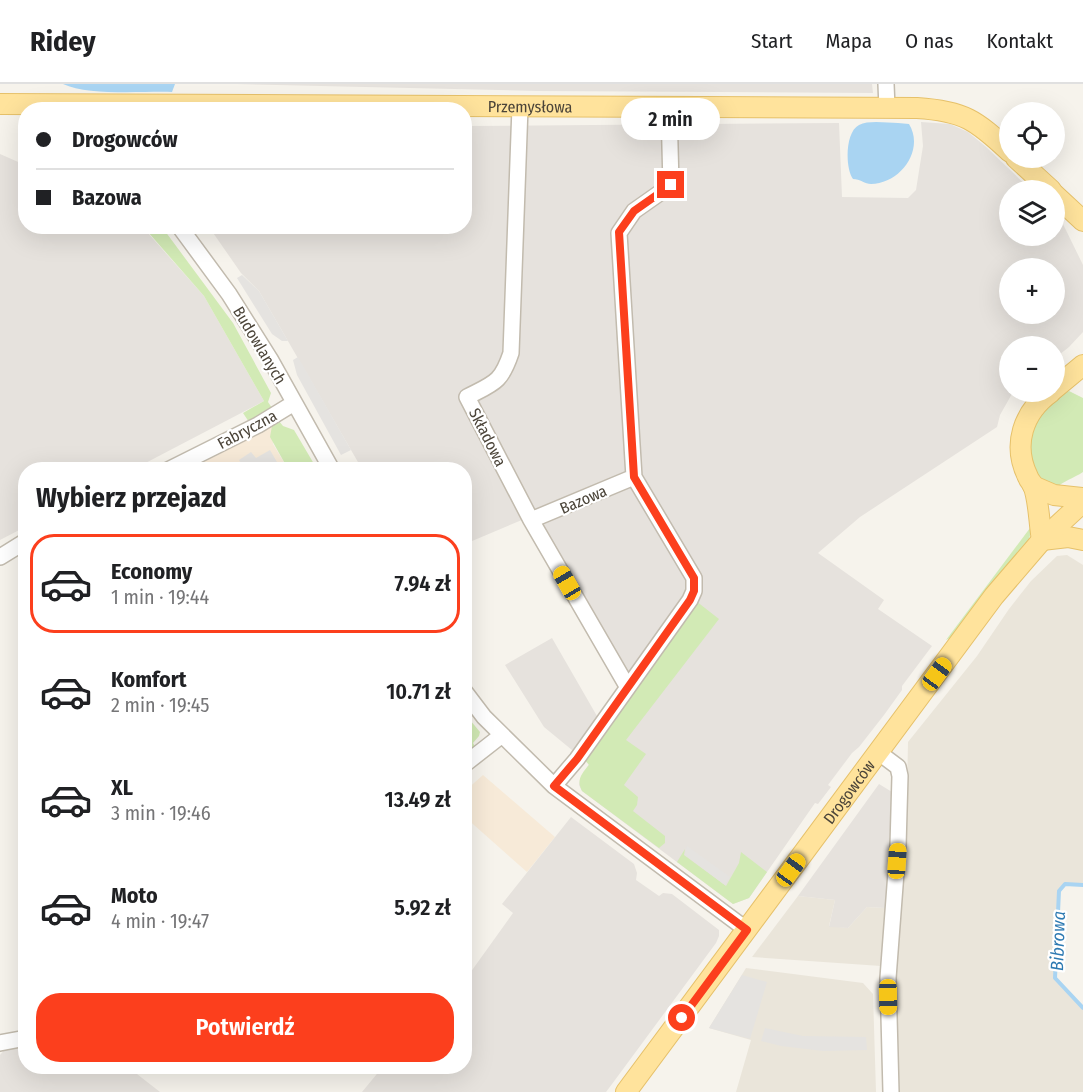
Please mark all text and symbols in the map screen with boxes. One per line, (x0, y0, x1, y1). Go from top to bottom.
text: Ridey (30, 25, 96, 58)
text: Start (751, 28, 793, 54)
text: Mapa (826, 28, 872, 54)
text: O nas (905, 28, 953, 54)
text: Kontakt (986, 28, 1053, 54)
street label: Przemysłowa (488, 97, 572, 116)
callout: 2 min (622, 98, 720, 140)
map controls (999, 102, 1065, 402)
button: locate (999, 102, 1065, 168)
text: 2 min (648, 107, 693, 131)
text: Drogowców (72, 126, 178, 153)
route end (657, 171, 684, 198)
button: layers (999, 180, 1065, 246)
text: Bazowa (72, 184, 142, 211)
button: + (999, 258, 1065, 324)
street label: Budowlanych (229, 303, 290, 388)
button: − (999, 336, 1065, 402)
street label: Składowa (465, 405, 510, 470)
street label: Fabryczna (214, 406, 280, 453)
street label: Bazowa (557, 481, 610, 518)
text: Wybierz przejazd (36, 482, 227, 514)
icon: car (39, 557, 93, 611)
text: Economy (111, 558, 192, 585)
car (550, 563, 584, 603)
text: 7.94 zł (394, 570, 451, 597)
text: 1 min · 19:44 (111, 585, 209, 609)
car (919, 654, 955, 694)
icon: car (39, 665, 93, 719)
text: Komfort (111, 666, 186, 693)
text: 10.71 zł (386, 678, 451, 705)
text: 2 min · 19:45 (111, 693, 209, 717)
street label: Drogowców (819, 756, 879, 828)
icon: car (39, 773, 93, 827)
text: XL (111, 774, 133, 801)
text: 13.49 zł (385, 786, 451, 813)
text: 3 min · 19:46 (111, 801, 211, 825)
car (887, 842, 907, 880)
car (773, 850, 809, 890)
icon: car (39, 881, 93, 935)
text: Moto (111, 882, 158, 909)
text: 5.92 zł (394, 894, 451, 921)
text: 4 min · 19:47 (111, 909, 209, 933)
water label: Bibrowa (1046, 911, 1070, 971)
car (879, 979, 897, 1015)
button: Potwierdź (36, 993, 454, 1062)
route start (668, 1004, 695, 1031)

